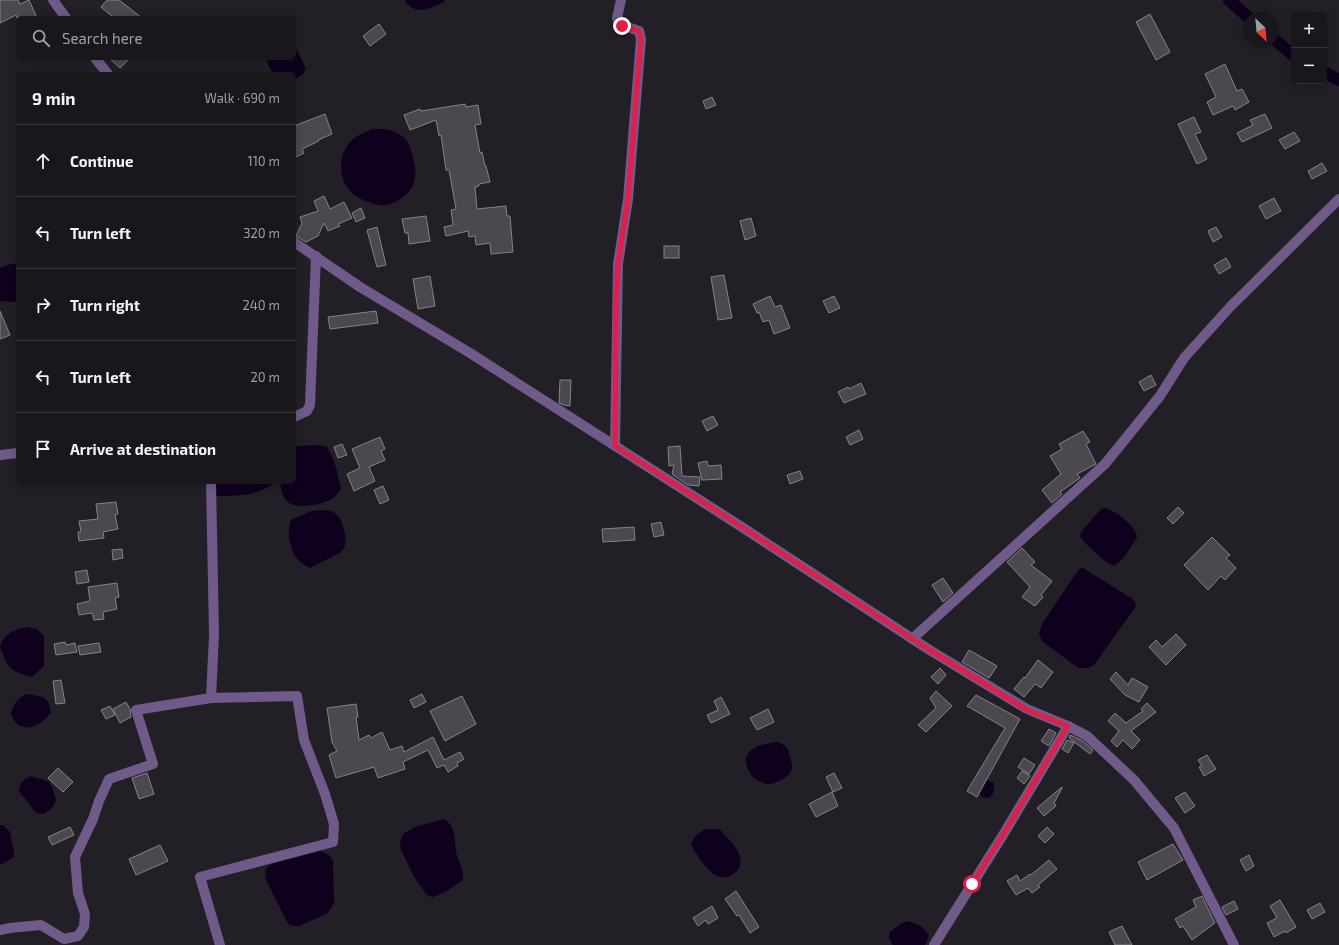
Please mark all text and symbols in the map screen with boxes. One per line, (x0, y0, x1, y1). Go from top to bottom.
north arrow (1243, 12, 1279, 48)
map controls (1291, 12, 1327, 84)
button: + (1291, 12, 1327, 48)
search box (16, 16, 296, 60)
route end (613, 17, 631, 35)
icon: search (30, 27, 52, 49)
text: Search here (62, 29, 143, 47)
button: − (1291, 48, 1327, 84)
text: 9 min (32, 88, 76, 108)
text: Walk · 690 m (204, 90, 280, 106)
icon: ahead (32, 150, 54, 172)
text: Continue (70, 152, 133, 170)
text: 110 m (248, 153, 280, 169)
icon: left (32, 222, 54, 244)
text: Turn left (70, 224, 131, 242)
text: 320 m (243, 225, 280, 241)
icon: right (32, 294, 54, 316)
text: Turn right (70, 296, 140, 314)
text: 240 m (243, 297, 280, 313)
icon: left (32, 366, 54, 388)
text: Turn left (70, 368, 131, 386)
text: 20 m (251, 369, 280, 385)
icon: arrive (32, 438, 54, 460)
text: Arrive at destination (70, 440, 216, 458)
route start (963, 875, 981, 893)

